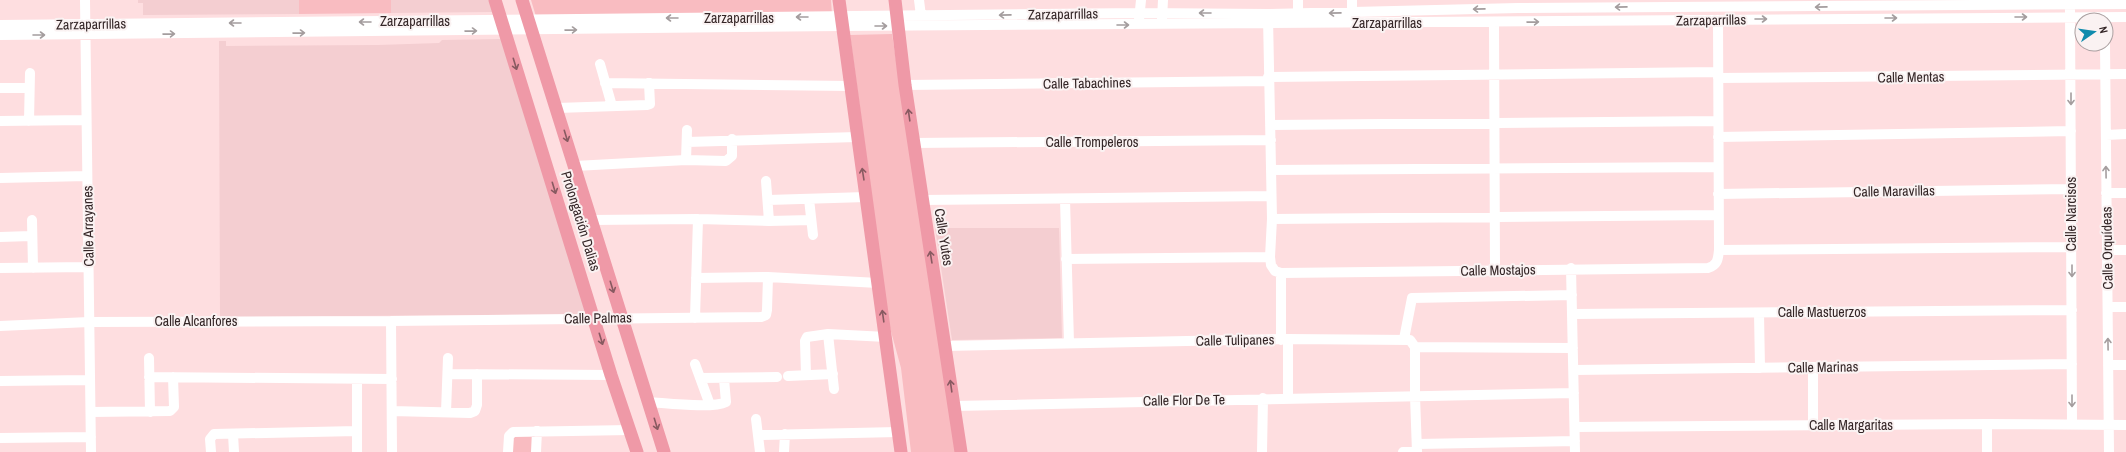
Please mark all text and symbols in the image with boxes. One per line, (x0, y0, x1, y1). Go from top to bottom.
one-way arrow (1615, 3, 1628, 11)
one-way arrow (1815, 3, 1828, 11)
street label: Zarzaparrillas (1028, 4, 1098, 24)
one-way arrow (1473, 5, 1486, 13)
street label: Zarzaparrillas (704, 9, 774, 27)
one-way arrow (1199, 9, 1212, 17)
one-way arrow (1329, 9, 1342, 17)
street label: Zarzaparrillas (1676, 10, 1746, 30)
one-way arrow (999, 11, 1012, 19)
street label: Zarzaparrillas (380, 12, 450, 30)
north arrow (2074, 12, 2114, 52)
one-way arrow (796, 13, 809, 21)
one-way arrow (2014, 13, 2027, 21)
street label: Zarzaparrillas (56, 14, 126, 34)
one-way arrow (666, 14, 679, 22)
street label: Zarzaparrillas (1352, 14, 1422, 32)
one-way arrow (1884, 14, 1897, 22)
one-way arrow (1754, 15, 1767, 23)
one-way arrow (359, 18, 372, 26)
one-way arrow (1526, 18, 1539, 26)
one-way arrow (229, 19, 242, 27)
one-way arrow (1116, 21, 1129, 29)
one-way arrow (874, 22, 887, 30)
text: N (2096, 25, 2111, 34)
one-way arrow (564, 26, 577, 34)
one-way arrow (464, 27, 477, 35)
one-way arrow (292, 29, 305, 37)
one-way arrow (162, 30, 175, 38)
one-way arrow (32, 31, 45, 39)
one-way arrow (512, 57, 519, 70)
street label: Calle Mentas (1877, 67, 1945, 87)
street label: Calle Tabachines (1043, 73, 1131, 93)
one-way arrow (2067, 92, 2075, 105)
one-way arrow (905, 109, 913, 122)
one-way arrow (563, 129, 570, 142)
street label: Calle Trompeleros (1045, 133, 1139, 151)
one-way arrow (2102, 166, 2110, 179)
one-way arrow (859, 167, 867, 180)
street label: Prolongación Dalias (557, 169, 605, 273)
street label: Calle Narcisos (2062, 176, 2080, 251)
one-way arrow (551, 181, 558, 194)
street label: Calle Maravillas (1853, 181, 1935, 201)
street label: Calle Arrayanes (78, 185, 98, 267)
street label: Calle Orquídeas (2097, 206, 2117, 290)
street label: Calle Yutes (931, 207, 957, 267)
one-way arrow (927, 251, 935, 264)
street label: Calle Mostajos (1460, 260, 1536, 280)
one-way arrow (2068, 264, 2076, 277)
one-way arrow (609, 281, 616, 294)
street label: Calle Mastuerzos (1778, 303, 1867, 321)
street label: Calle Palmas (564, 308, 632, 328)
one-way arrow (879, 310, 887, 323)
street label: Calle Alcanfores (155, 312, 238, 330)
street label: Calle Tulipanes (1196, 330, 1275, 350)
one-way arrow (598, 332, 605, 345)
one-way arrow (2104, 338, 2112, 351)
street label: Calle Marinas (1787, 357, 1859, 377)
one-way arrow (946, 380, 954, 393)
street label: Calle Flor De Te (1143, 390, 1225, 410)
one-way arrow (2068, 394, 2076, 407)
street label: Calle Margaritas (1809, 416, 1893, 434)
one-way arrow (653, 418, 660, 431)

